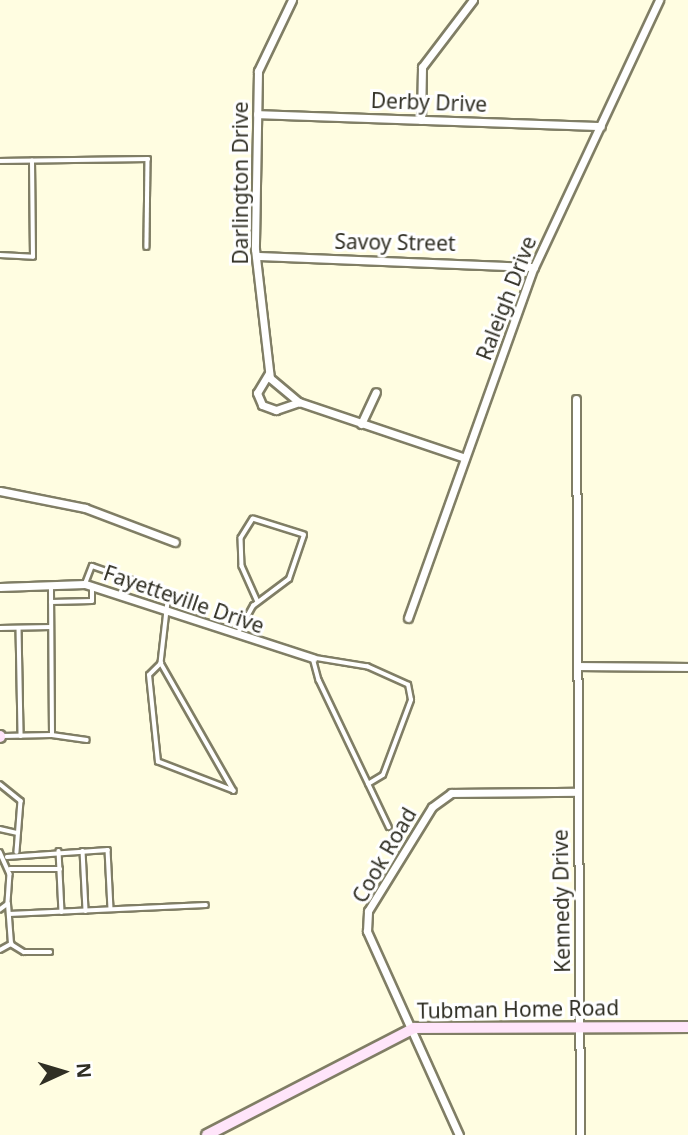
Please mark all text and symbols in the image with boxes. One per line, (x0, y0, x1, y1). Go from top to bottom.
street label: Derby Drive (370, 87, 488, 117)
street label: Darlington Drive (227, 101, 253, 265)
street label: Savoy Street (334, 228, 456, 256)
street label: Raleigh Drive (471, 232, 541, 364)
street label: Fayetteville Drive (100, 560, 268, 638)
street label: Cook Road (347, 803, 421, 907)
street label: Kennedy Drive (547, 829, 575, 973)
street label: Tubman Home Road (417, 995, 619, 1023)
north arrow (28, 1037, 98, 1107)
text: N (70, 1062, 97, 1079)

